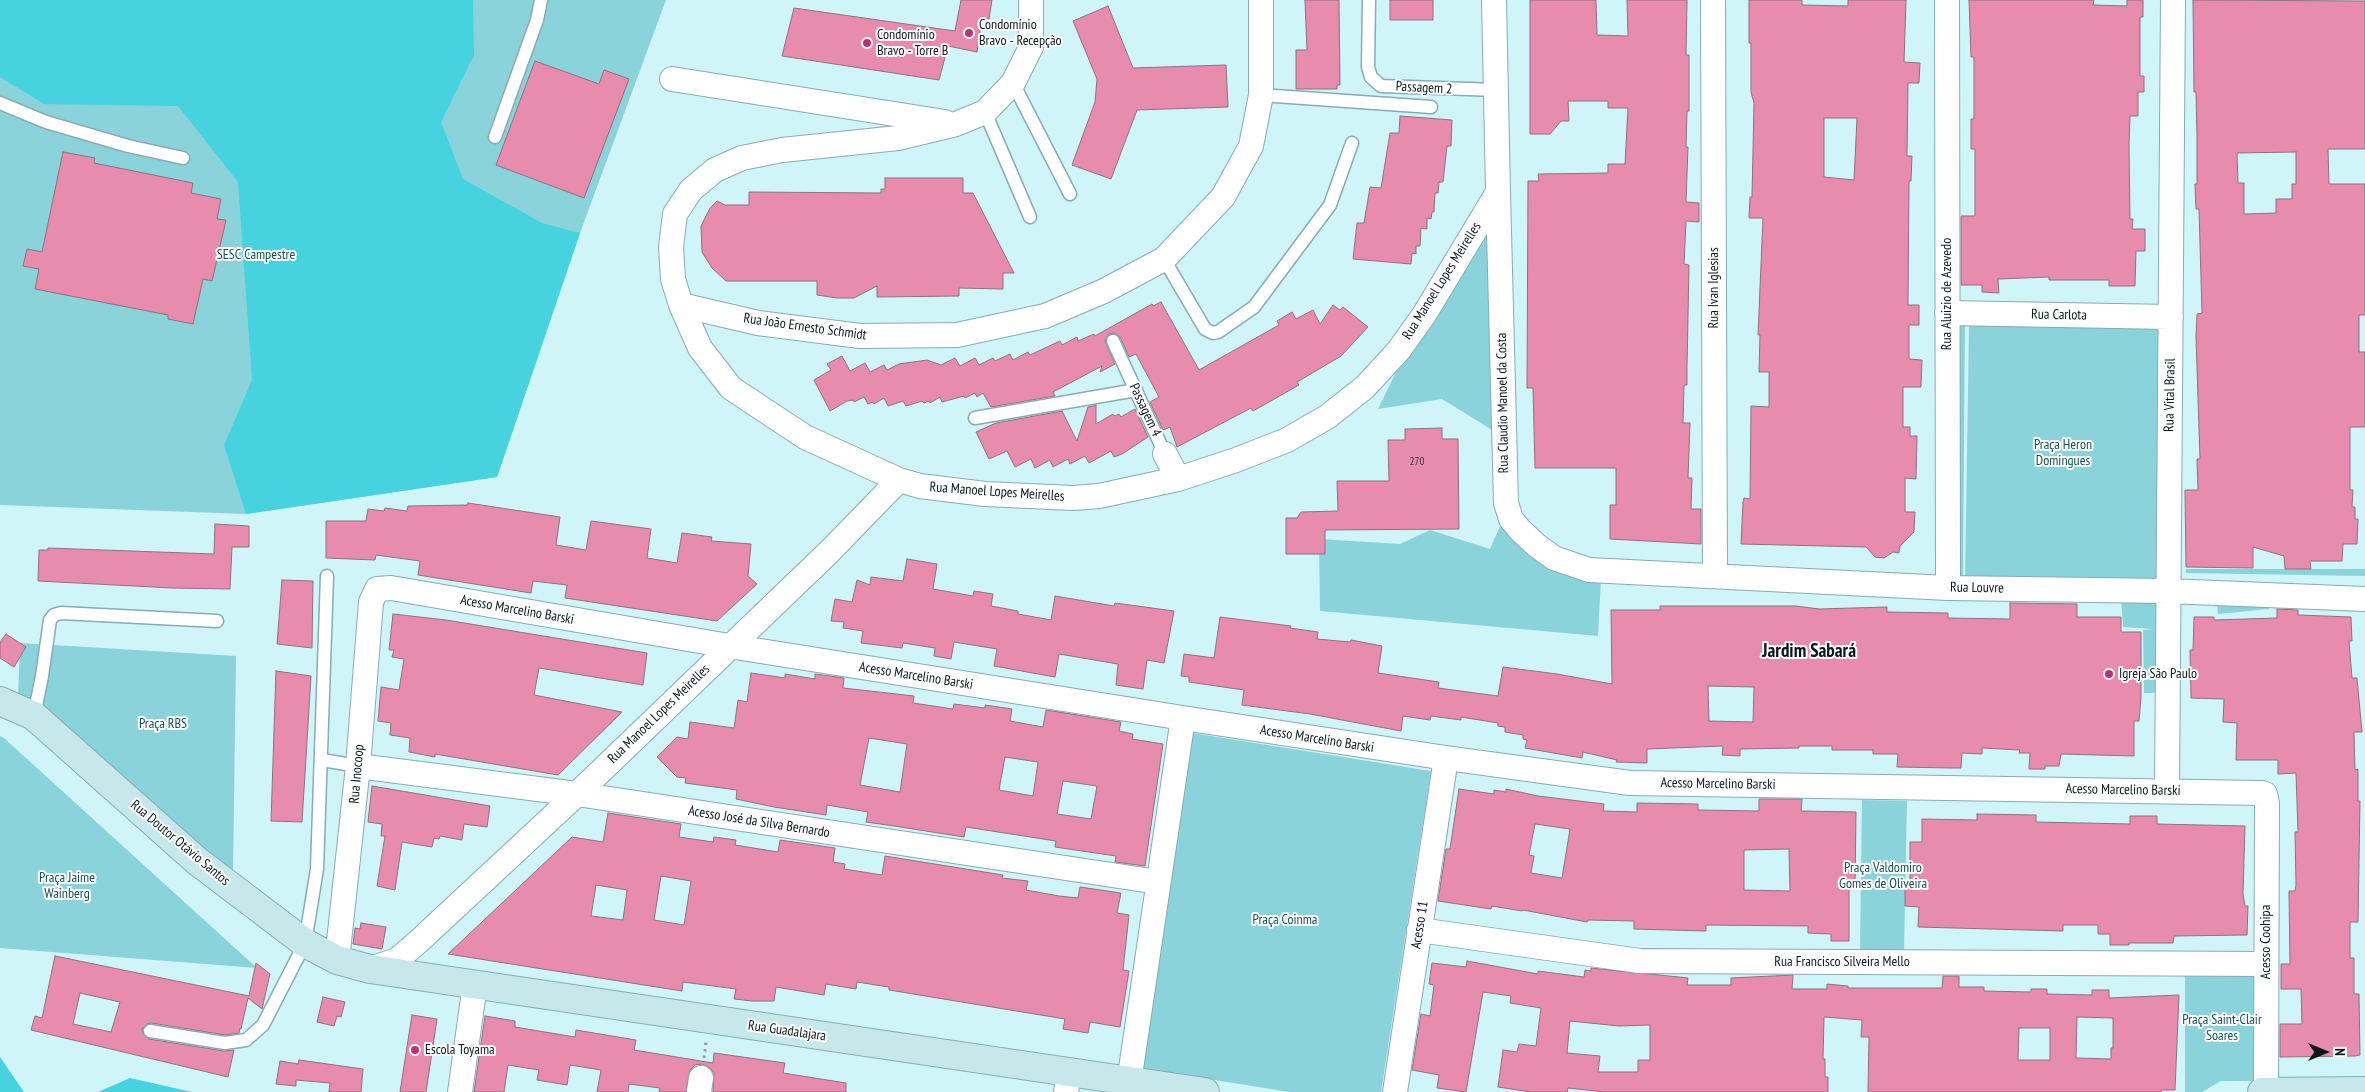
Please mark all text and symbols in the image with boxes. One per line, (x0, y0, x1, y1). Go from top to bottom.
place label: Condomínio Bravo - Recepção (979, 17, 1062, 49)
place label: Condomínio Bravo - Torre B (877, 27, 948, 59)
marker: Condomínio Bravo - Recepção (963, 27, 975, 39)
marker: Condomínio Bravo - Torre B (861, 37, 873, 49)
street label: Passagem 2 (1395, 78, 1453, 98)
street label: Rua Manoel Lopes Meirelles (1399, 219, 1485, 343)
street label: Rua Aluizio de Azevedo (1939, 238, 1955, 350)
park label: SESC Campestre (217, 247, 295, 263)
street label: Rua Ivan Iglesias (1706, 247, 1722, 329)
street label: Rua Carlota (2031, 306, 2087, 324)
street label: Rua João Ernesto Schmidt (743, 310, 867, 344)
street label: Rua Claudio Manoel da Costa (1493, 333, 1513, 473)
street label: Rua Vital Brasil (2161, 358, 2179, 432)
street label: Passagem 4 (1125, 381, 1165, 439)
park label: Praça Heron Domingues (2034, 437, 2092, 470)
house number: 270 (1410, 455, 1424, 469)
street label: Rua Manoel Lopes Meirelles (929, 479, 1065, 505)
street label: Rua Louvre (1950, 579, 2004, 597)
street label: Acesso Marcelino Barski (459, 592, 575, 628)
district label: Jardim Sabará (1762, 641, 1856, 663)
street label: Acesso Marcelino Barski (858, 659, 974, 693)
street label: Rua Manoel Lopes Meirelles (605, 661, 713, 767)
place label: Igreja São Paulo (2119, 666, 2197, 682)
marker: Igreja São Paulo (2103, 668, 2115, 680)
park label: Praça RBS (139, 716, 187, 732)
street label: Acesso Marcelino Barski (1259, 722, 1375, 756)
street label: Rua Inocoop (346, 744, 368, 804)
street label: Acesso Marcelino Barski (1660, 775, 1776, 793)
street label: Acesso Marcelino Barski (2065, 781, 2181, 799)
street label: Rua Doutor Otávio Santos (127, 797, 233, 889)
street label: Acesso José da Silva Bernardo (687, 803, 831, 841)
park label: Praça Valdomiro Gomes de Oliveira (1839, 860, 1927, 892)
park label: Praça Jaime Wainberg (39, 870, 95, 902)
street label: Acesso 11 (1408, 900, 1432, 950)
street label: Acesso Coohipa (2258, 905, 2274, 979)
park label: Praça Coinma (1253, 912, 1317, 928)
street label: Rua Francisco Silveira Mello (1774, 954, 1910, 970)
park label: Praça Saint-Clair Soares (2182, 1012, 2262, 1044)
street label: Rua Guadalajara (747, 1017, 827, 1045)
north arrow (2300, 1027, 2350, 1077)
place label: Escola Toyama (425, 1042, 495, 1058)
marker: Escola Toyama (409, 1044, 421, 1056)
text: N (2331, 1048, 2349, 1056)

